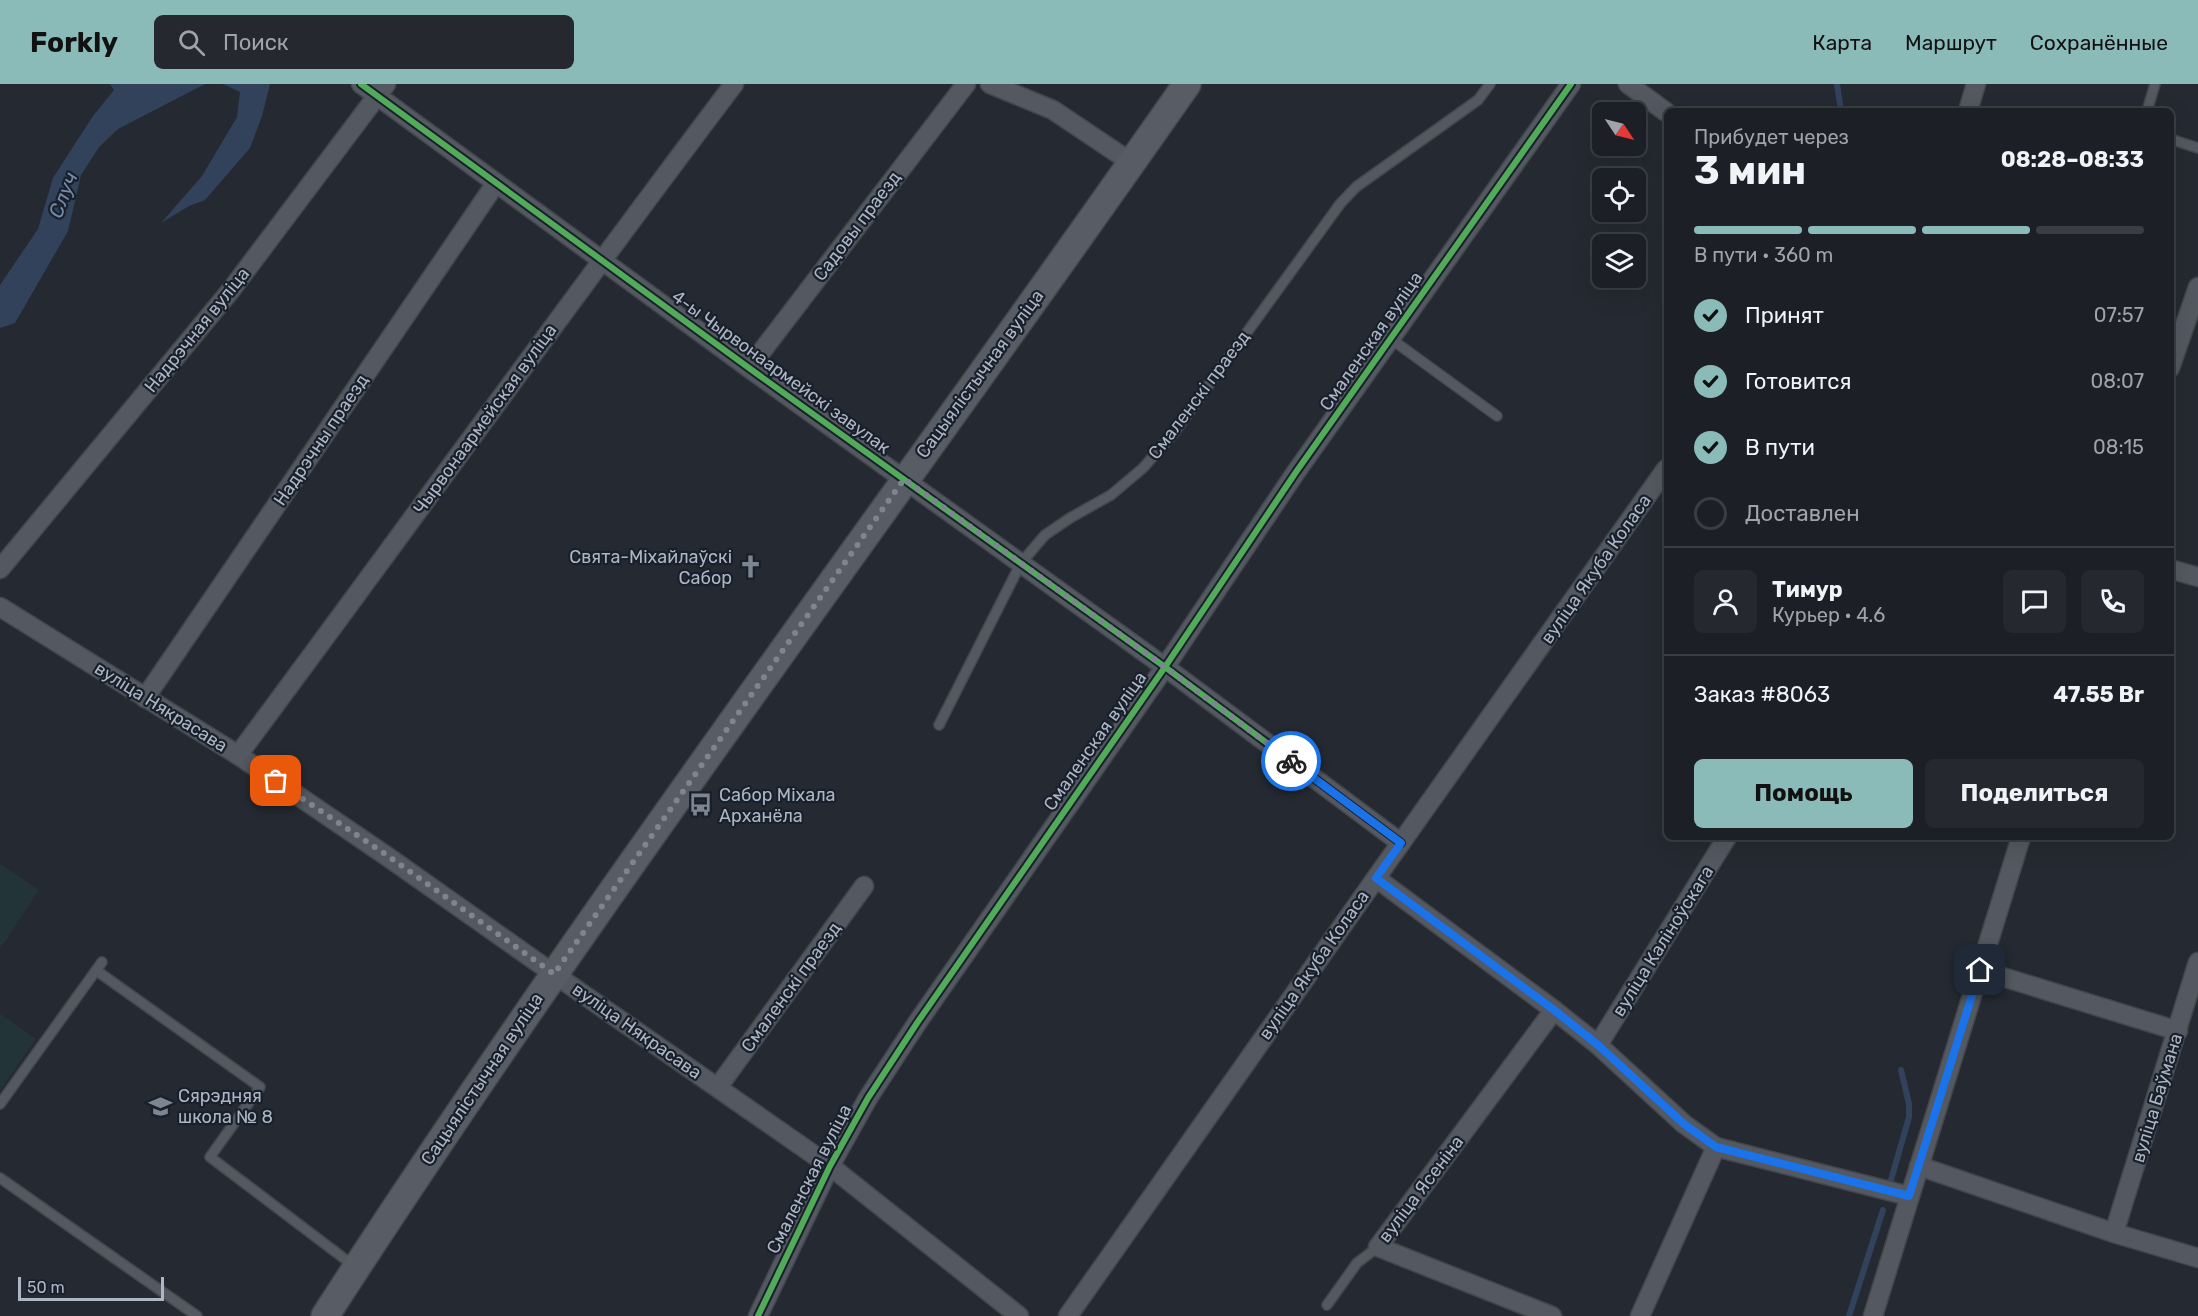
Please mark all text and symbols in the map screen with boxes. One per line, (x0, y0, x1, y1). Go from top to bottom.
search box (154, 15, 574, 69)
text: Forkly (30, 26, 118, 59)
icon: search (175, 26, 208, 59)
text: Поиск (223, 29, 289, 56)
text: Карта (1812, 30, 1872, 55)
text: Маршрут (1905, 30, 1997, 55)
text: Сохранённые (2030, 30, 2168, 55)
north arrow (1592, 102, 1646, 156)
map controls (1592, 102, 1646, 288)
text: Прибудет через (1694, 125, 1849, 149)
text: 08:28–08:33 (2001, 146, 2144, 173)
text: 3 мин (1694, 148, 1806, 194)
street label: Садовы праезд (809, 167, 906, 285)
button: locate (1592, 168, 1646, 222)
water label: Случ (43, 169, 83, 221)
button: layers (1592, 234, 1646, 288)
text: В пути · 360 m (1694, 243, 1833, 267)
street label: Надрэчная вуліца (140, 263, 254, 397)
street label: Смаленская вуліца (1315, 267, 1427, 415)
street label: 4-ы Чырвонаармейскі завулак (668, 285, 895, 459)
street label: Сацыялістычная вуліца (912, 286, 1048, 462)
icon: check (1694, 299, 1727, 332)
text: Принят (1745, 302, 1824, 329)
text: 07:57 (2094, 303, 2144, 327)
street label: Чырвонаармейская вуліца (409, 320, 561, 518)
street label: Смаленскі праезд (1143, 326, 1255, 464)
icon: check (1694, 365, 1727, 398)
text: Готовится (1745, 368, 1851, 395)
text: 08:07 (2091, 369, 2144, 393)
street label: Надрэчны праезд (269, 370, 373, 510)
icon: check (1694, 431, 1727, 464)
text: В пути (1745, 434, 1815, 461)
text: 08:15 (2093, 435, 2144, 459)
street label: вуліца Якуба Коласа (1536, 490, 1656, 648)
text: Доставлен (1745, 500, 1860, 527)
place label: Свята-Міхайлаўскі Сабор (569, 546, 732, 589)
church icon: Свята-Міхайлаўскі Сабор (737, 554, 763, 580)
button: person (1694, 570, 1757, 633)
button: chat (2003, 570, 2066, 633)
button: phone (2081, 570, 2144, 633)
text: Тимур (1772, 576, 1843, 603)
text: Курьер · 4.6 (1772, 603, 1885, 627)
street label: вуліца Някрасава (90, 657, 232, 757)
street label: Смаленская вуліца (1039, 667, 1151, 815)
text: Заказ #8063 (1694, 681, 1830, 708)
text: 47.55 Br (2053, 681, 2144, 708)
courier (1261, 731, 1321, 791)
icon: bike (1275, 745, 1308, 778)
pin (250, 755, 301, 806)
button: Помощь (1694, 759, 1913, 828)
button: Поделиться (1925, 759, 2144, 828)
icon: bag (259, 764, 292, 797)
place label: Сабор Міхала Арханёла (719, 784, 836, 827)
bus stop icon: Сабор Міхала Арханёла (688, 792, 714, 818)
street label: вуліца Каліноўскага (1608, 862, 1718, 1020)
street label: вуліца Якуба Коласа (1254, 886, 1374, 1044)
street label: Смаленскі праезд (736, 917, 846, 1056)
pin (1954, 944, 2005, 995)
icon: home (1963, 953, 1996, 986)
street label: вуліца Някрасава (568, 978, 706, 1084)
street label: Сацыялістычная вуліца (416, 989, 548, 1169)
street label: вуліца Баўмана (2127, 1031, 2187, 1165)
place label: Сярэдняя школа № 8 (178, 1085, 273, 1128)
school or university icon: Сярэдняя школа № 8 (147, 1093, 173, 1119)
street label: Смаленская вуліца (762, 1101, 856, 1257)
street label: вуліца Ясеніна (1374, 1131, 1468, 1247)
scale bar (18, 1274, 164, 1302)
text: 50 m (27, 1278, 65, 1297)

